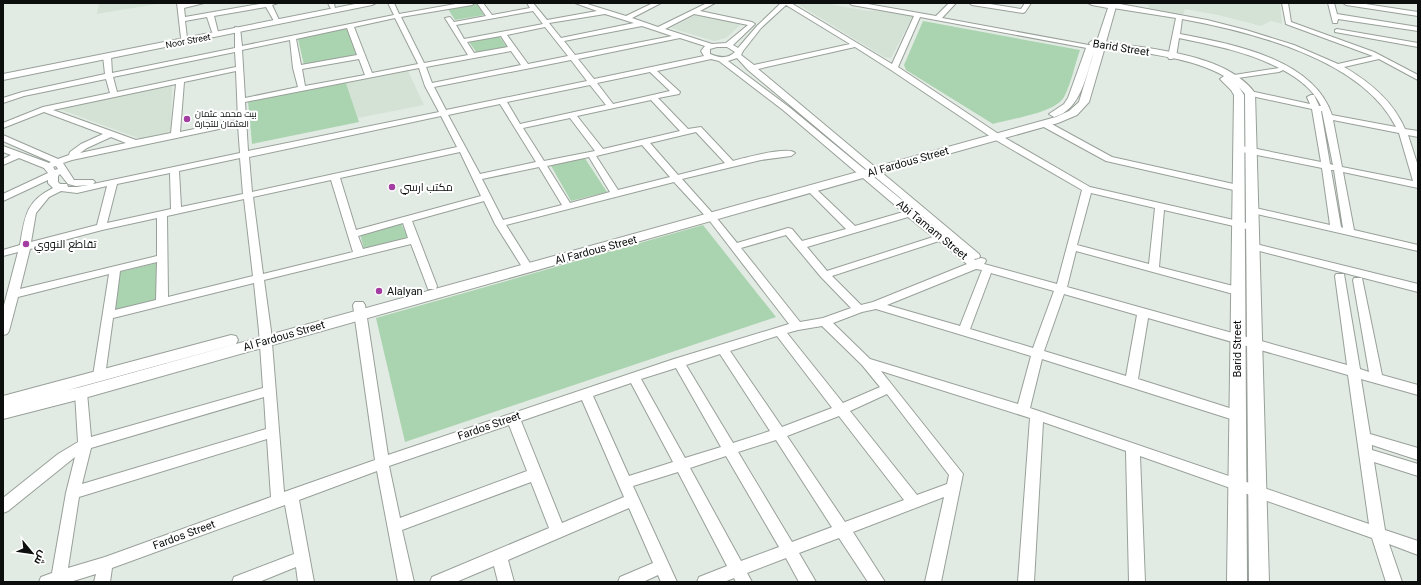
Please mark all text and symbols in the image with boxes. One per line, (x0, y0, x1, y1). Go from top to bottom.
street label: Noor Street (165, 32, 211, 50)
street label: Barid Street (1092, 37, 1151, 59)
place label: بيت محمد عثمان العثمان للتجارة (195, 109, 257, 129)
marker: بيت محمد عثمان العثمان للتجارة (182, 114, 192, 124)
street label: Al Fardous Street (866, 144, 951, 180)
place label: مكتب ارسي (400, 181, 453, 195)
marker: مكتب ارسي (387, 182, 397, 192)
street label: Abi Tamam Street (894, 197, 970, 263)
street label: Al Fardous Street (554, 233, 639, 267)
place label: تقاطع النووي (34, 238, 97, 253)
marker: تقاطع النووي (21, 239, 31, 249)
place label: Alalyan (387, 285, 423, 298)
marker: Alalyan (374, 286, 384, 296)
street label: Al Fardous Street (242, 318, 327, 354)
street label: Barid Street (1231, 320, 1244, 378)
street label: Fardos Street (456, 409, 522, 443)
street label: Fardos Street (151, 518, 217, 552)
north arrow (12, 533, 52, 573)
text: ش (31, 548, 49, 567)

